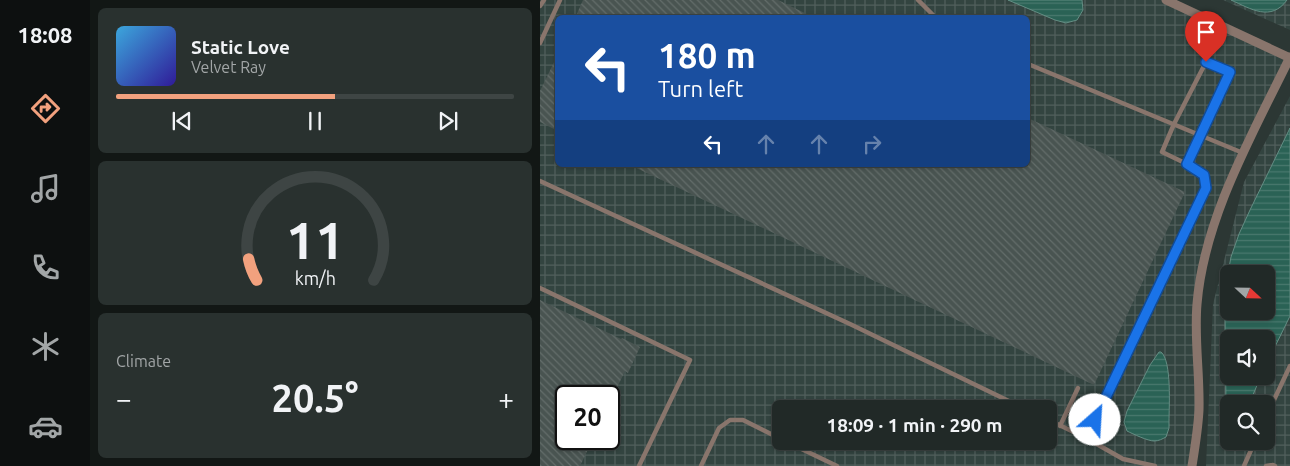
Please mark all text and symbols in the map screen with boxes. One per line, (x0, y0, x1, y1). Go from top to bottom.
pin (1185, 11, 1227, 62)
icon: arrive (1192, 18, 1220, 46)
text: 18:08 (17, 22, 73, 47)
icon: left (575, 35, 640, 100)
text: 180 m (658, 35, 756, 75)
text: Static Love (191, 36, 290, 58)
text: Velvet Ray (191, 58, 266, 76)
text: Turn left (658, 76, 743, 101)
icon: directions (28, 91, 63, 126)
icon: previous (168, 107, 196, 135)
icon: pause (301, 107, 329, 135)
icon: next (434, 107, 462, 135)
icon: left (699, 130, 727, 158)
icon: ahead (752, 130, 780, 158)
icon: ahead (805, 130, 833, 158)
icon: right (858, 130, 886, 158)
icon: music (28, 171, 63, 206)
text: 11 (286, 211, 344, 269)
icon: phone (28, 250, 63, 285)
north arrow (1220, 265, 1275, 320)
map controls (1220, 265, 1275, 450)
text: km/h (294, 268, 336, 288)
icon: climate (28, 329, 63, 364)
button: sound (1220, 330, 1275, 385)
text: Climate (116, 352, 171, 370)
text: 20.5° (271, 377, 359, 419)
text: − (116, 383, 132, 414)
text: + (498, 383, 514, 414)
speed limit sign: 20 (555, 385, 620, 450)
position arrow (1068, 393, 1120, 445)
button: search (1220, 395, 1275, 450)
icon: car (28, 409, 63, 444)
text: 18:09 · 1 min · 290 m (827, 414, 1002, 436)

